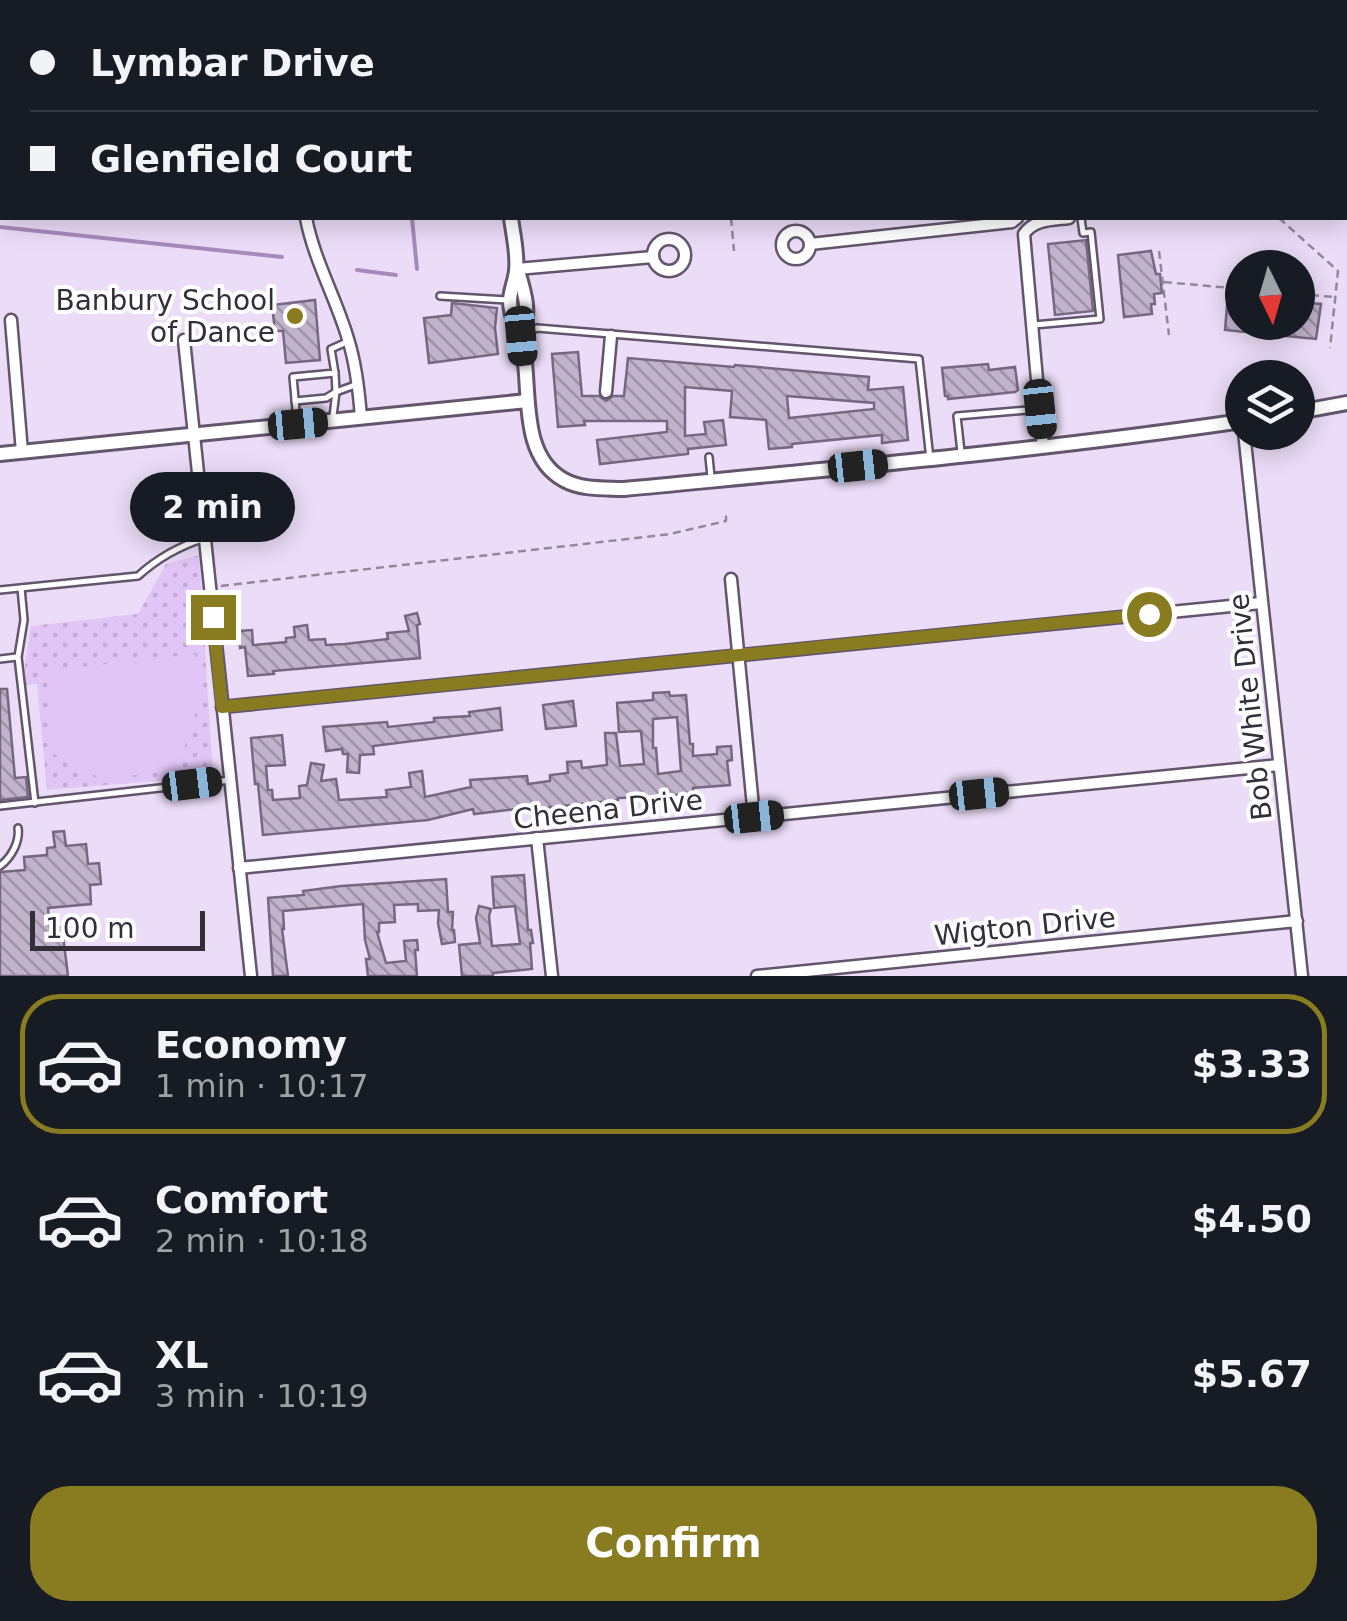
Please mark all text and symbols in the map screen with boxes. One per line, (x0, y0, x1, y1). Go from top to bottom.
text: Lymbar Drive (90, 41, 375, 85)
text: Glenfield Court (90, 137, 412, 181)
north arrow (1225, 250, 1315, 340)
map controls (1225, 250, 1315, 450)
place label: Banbury School of Dance (55, 284, 275, 349)
marker: Banbury School of Dance (284, 305, 306, 327)
car (503, 305, 539, 367)
button: layers (1225, 360, 1315, 450)
car (1022, 378, 1058, 440)
car (267, 406, 329, 442)
car (827, 448, 889, 484)
callout: 2 min (130, 472, 296, 542)
text: 2 min (162, 488, 263, 526)
route start (1127, 592, 1172, 637)
street label: Bob White Drive (1222, 592, 1279, 822)
route end (191, 595, 236, 640)
car (160, 765, 224, 803)
car (948, 776, 1010, 812)
street label: Cheena Drive (512, 783, 704, 836)
car (723, 799, 785, 835)
street label: Wigton Drive (933, 901, 1117, 952)
scale bar (30, 906, 205, 950)
text: 100 m (45, 912, 135, 945)
icon: car (35, 1019, 125, 1109)
text: Economy (155, 1023, 347, 1067)
text: $3.33 (1192, 1042, 1312, 1086)
text: 1 min · 10:17 (155, 1067, 369, 1105)
icon: car (35, 1174, 125, 1264)
text: Comfort (155, 1178, 328, 1222)
text: $4.50 (1192, 1197, 1312, 1241)
text: 2 min · 10:18 (155, 1222, 369, 1260)
icon: car (35, 1329, 125, 1419)
text: XL (155, 1333, 209, 1377)
text: $5.67 (1192, 1352, 1312, 1396)
text: 3 min · 10:19 (155, 1377, 369, 1415)
button: Confirm (30, 1486, 1317, 1601)

